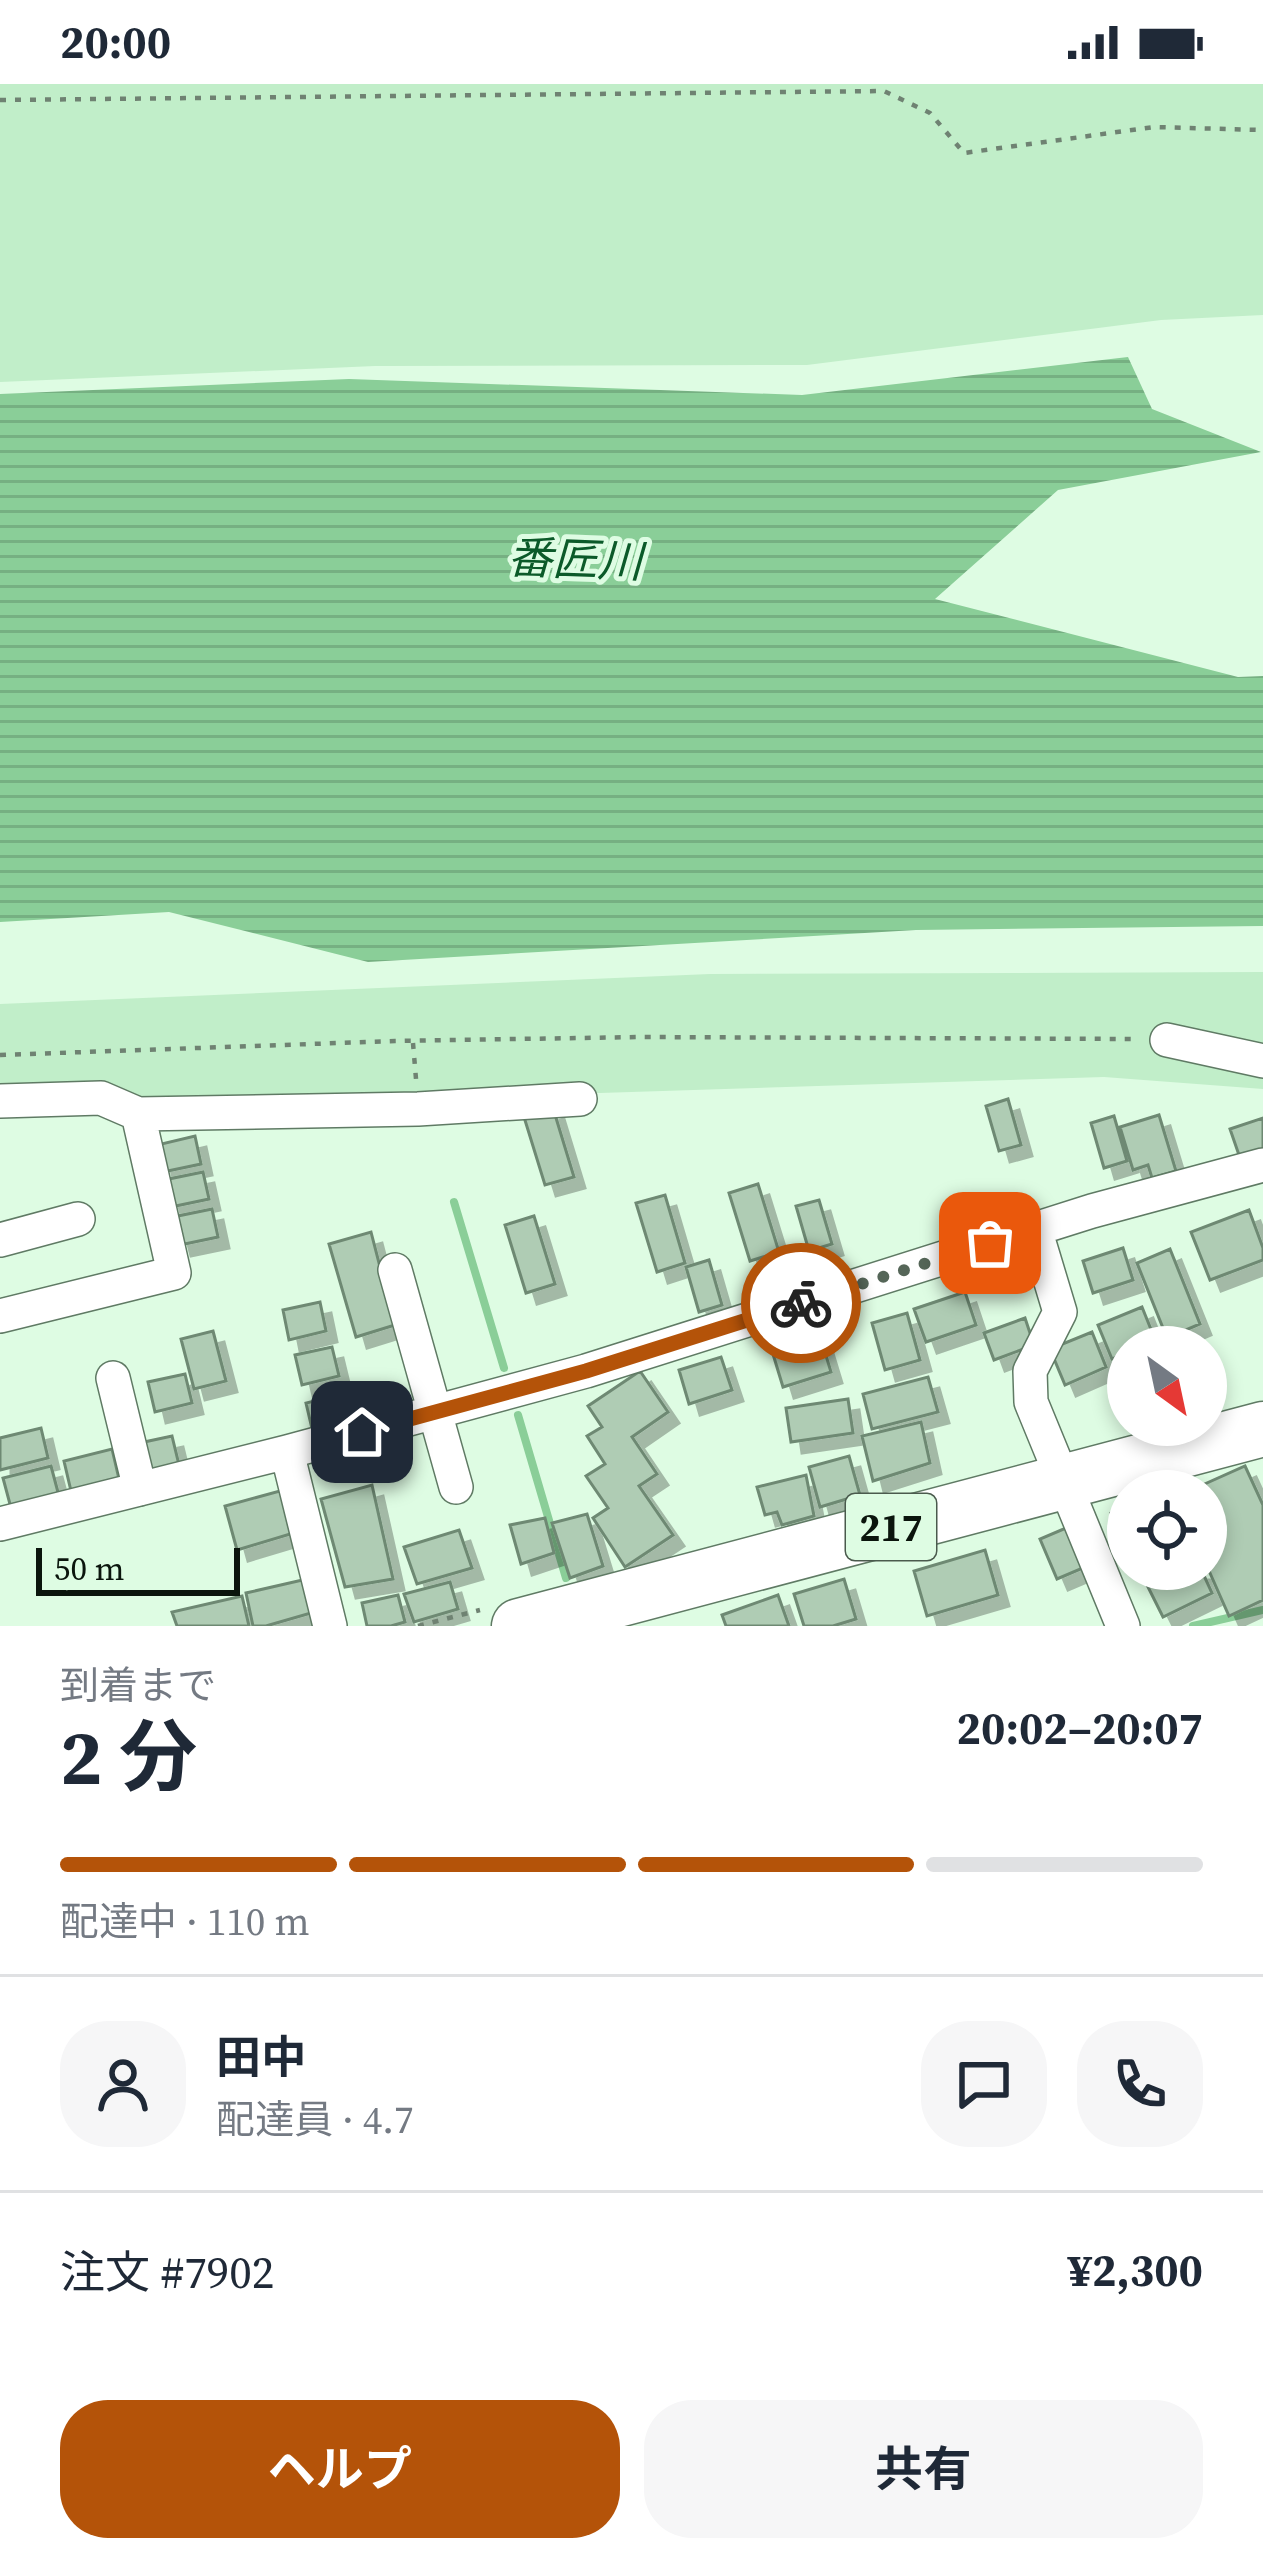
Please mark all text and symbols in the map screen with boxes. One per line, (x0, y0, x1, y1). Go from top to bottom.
text: 20:00 (60, 11, 171, 73)
water label: 番匠川 (506, 526, 648, 592)
pin (939, 1192, 1041, 1294)
icon: bag (957, 1210, 1023, 1276)
courier (741, 1243, 861, 1363)
icon: bike (768, 1270, 834, 1336)
north arrow (1107, 1326, 1227, 1446)
map controls (1107, 1326, 1227, 1590)
pin (311, 1381, 413, 1483)
icon: home (329, 1399, 395, 1465)
button: locate (1107, 1470, 1227, 1590)
road number: 217 (846, 1494, 936, 1560)
scale bar (36, 1542, 240, 1595)
text: 50 m (54, 1546, 124, 1591)
text: 到着まで (60, 1659, 216, 1712)
text: 20:02–20:07 (957, 1697, 1203, 1759)
text: 2 分 (60, 1703, 197, 1810)
text: 配達中 · 110 m (60, 1895, 310, 1948)
button: person (60, 2021, 186, 2147)
button: chat (921, 2021, 1047, 2147)
button: phone (1077, 2021, 1203, 2147)
text: 田中 (216, 2026, 306, 2088)
text: 配達員 · 4.7 (216, 2093, 414, 2146)
text: ¥2,300 (1068, 2239, 1203, 2301)
text: 注文 #7902 (60, 2241, 274, 2303)
button: ヘルプ (60, 2400, 620, 2538)
button: 共有 (644, 2400, 1203, 2538)

